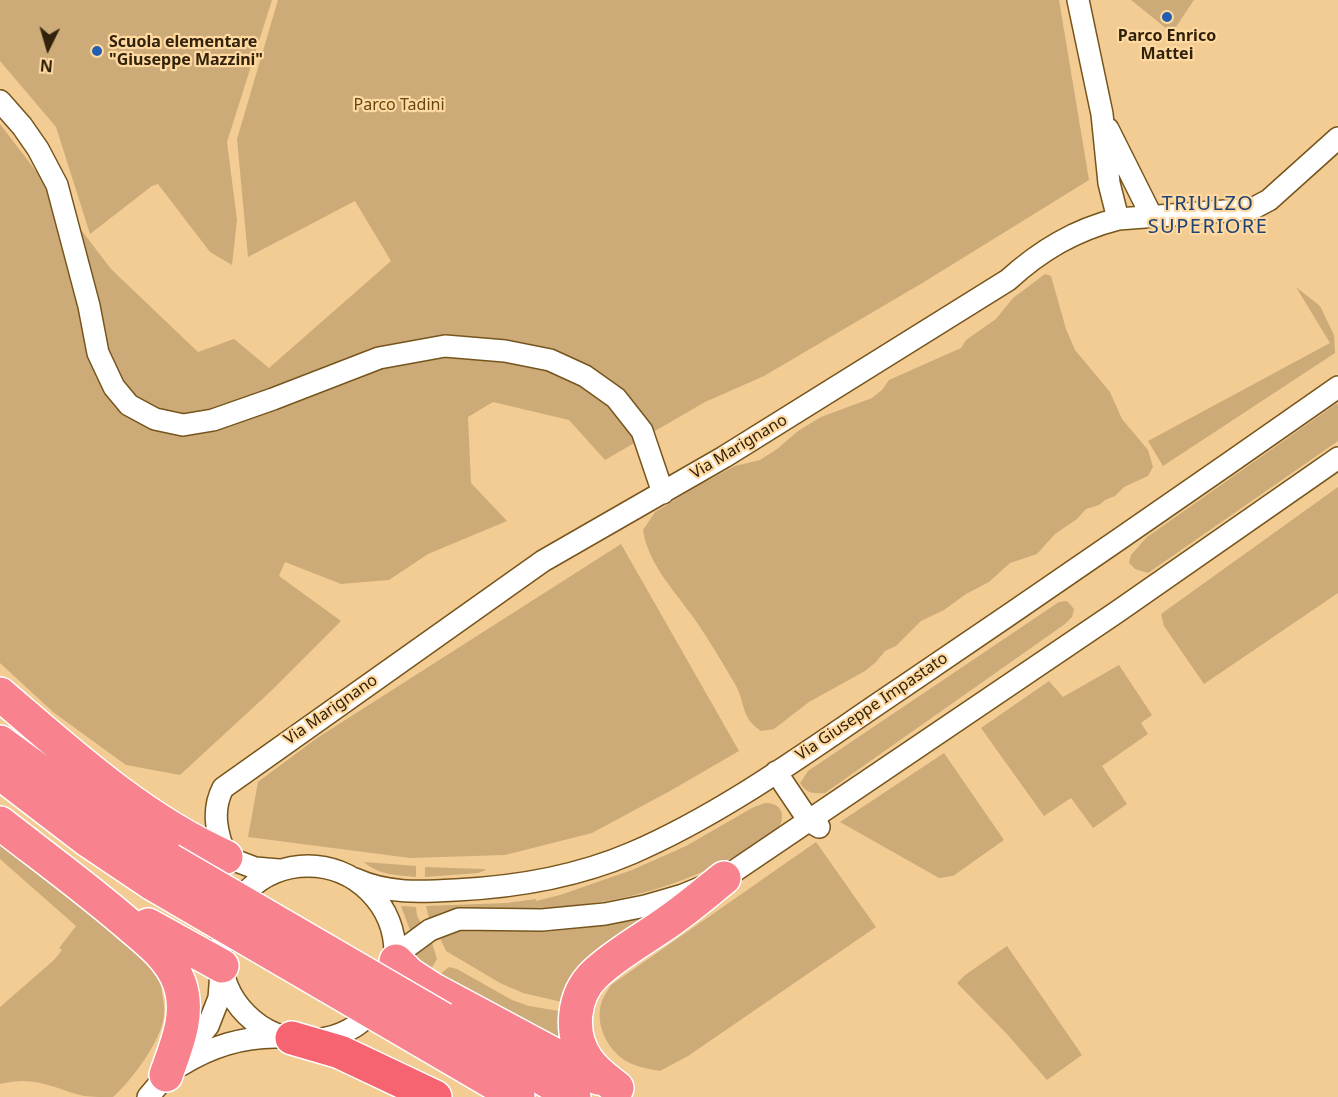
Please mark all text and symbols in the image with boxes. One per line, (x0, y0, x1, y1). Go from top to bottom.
marker: Parco Enrico Mattei (1160, 10, 1174, 24)
north arrow (18, 18, 78, 78)
place label: Parco Enrico Mattei (1118, 26, 1216, 64)
place label: Scuola elementare "Giuseppe Mazzini" (109, 32, 263, 70)
marker: Scuola elementare "Giuseppe Mazzini" (90, 44, 104, 58)
text: N (39, 54, 54, 77)
park label: Parco Tadini (353, 95, 445, 115)
district label: TRIULZO SUPERIORE (1148, 192, 1268, 239)
street label: Via Marignano (687, 411, 791, 483)
street label: Via Giuseppe Impastato (792, 649, 952, 765)
street label: Via Marignano (281, 671, 381, 749)

